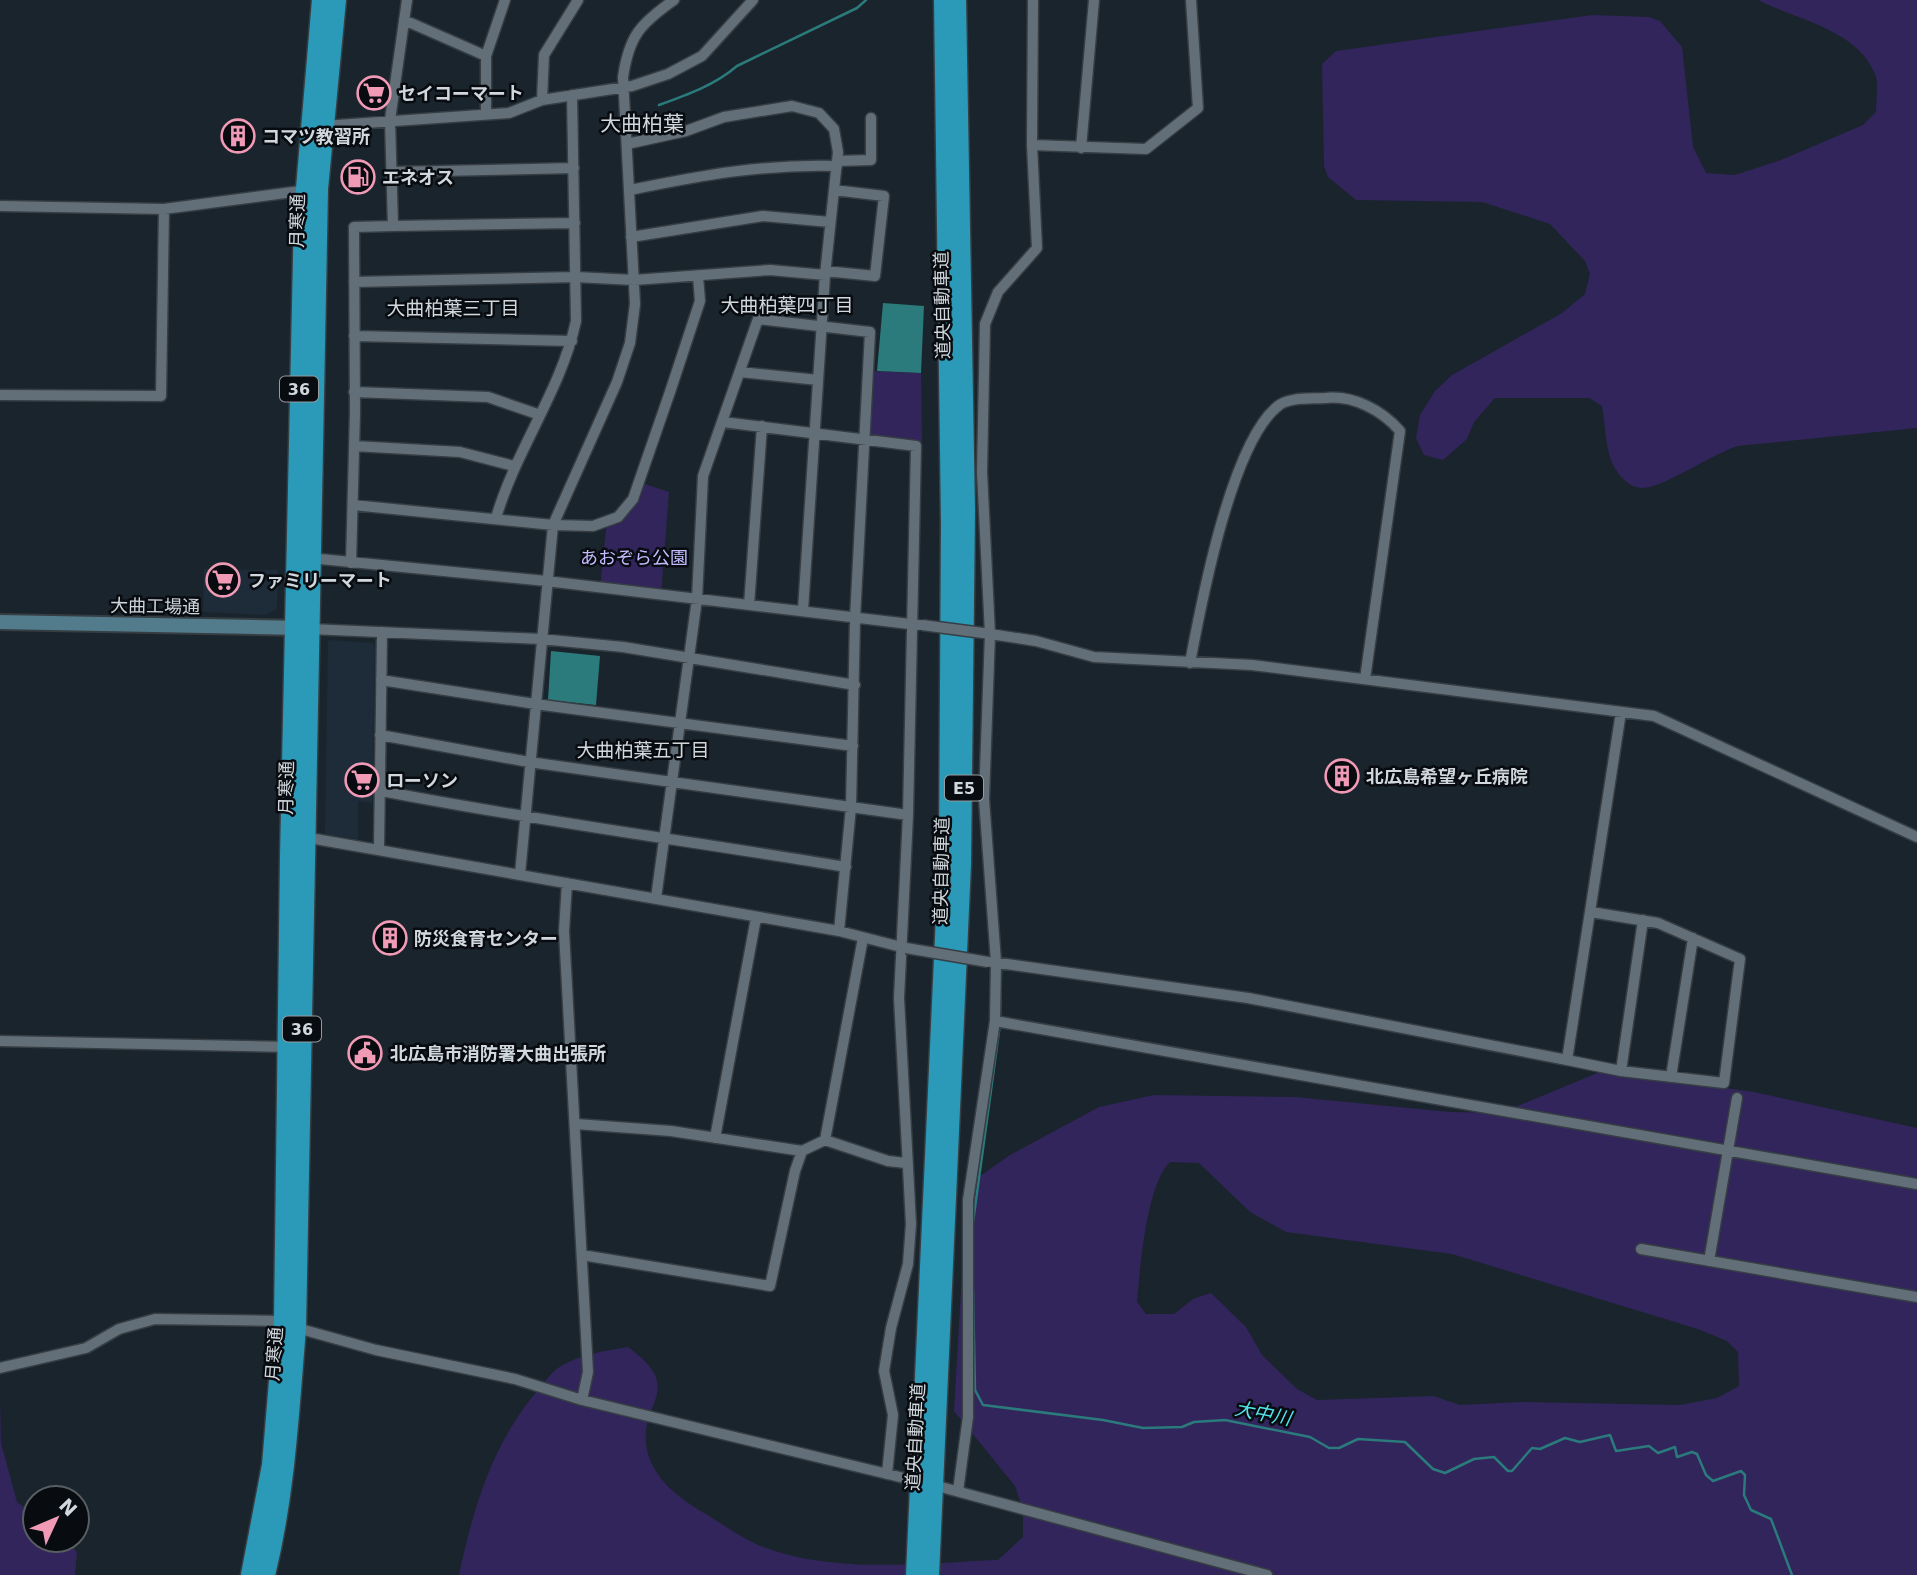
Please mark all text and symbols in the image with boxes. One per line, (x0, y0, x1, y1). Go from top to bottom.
supermarket icon: セイコーマート (355, 74, 393, 112)
place label: セイコーマート (398, 83, 524, 104)
district label: 大曲柏葉 (600, 112, 684, 136)
building icon: コマツ教習所 (219, 117, 257, 155)
place label: コマツ教習所 (262, 126, 370, 147)
fuel station icon: エネオス (339, 158, 377, 196)
place label: エネオス (382, 167, 454, 188)
street label: 月寒通 (286, 194, 308, 248)
street label: 道央自動車道 (931, 251, 953, 359)
district label: 大曲柏葉四丁目 (720, 294, 854, 316)
district label: 大曲柏葉三丁目 (386, 297, 520, 319)
road number: 36 (280, 376, 318, 402)
park label: あおぞら公園 (580, 547, 688, 568)
supermarket icon: ファミリーマート (204, 561, 242, 599)
place label: ファミリーマート (248, 570, 392, 591)
street label: 大曲工場通 (110, 595, 200, 617)
district label: 大曲柏葉五丁目 (576, 739, 710, 761)
building icon: 北広島希望ヶ丘病院 (1323, 757, 1361, 795)
street label: 月寒通 (275, 761, 297, 815)
supermarket icon: ローソン (343, 761, 381, 799)
place label: 北広島希望ヶ丘病院 (1366, 766, 1528, 787)
place label: ローソン (386, 770, 458, 791)
road number: E5 (945, 776, 983, 800)
street label: 道央自動車道 (930, 817, 952, 925)
building icon: 防災食育センター (371, 919, 409, 957)
place label: 防災食育センター (414, 928, 558, 949)
road number: 36 (283, 1016, 321, 1042)
public building icon: 北広島市消防署大曲出張所 (346, 1034, 384, 1072)
place label: 北広島市消防署大曲出張所 (390, 1043, 606, 1064)
street label: 月寒通 (262, 1326, 286, 1382)
street label: 道央自動車道 (902, 1383, 928, 1491)
water label: 大中川 (1233, 1397, 1295, 1430)
north arrow (21, 1484, 91, 1554)
text: N (55, 1494, 82, 1521)

